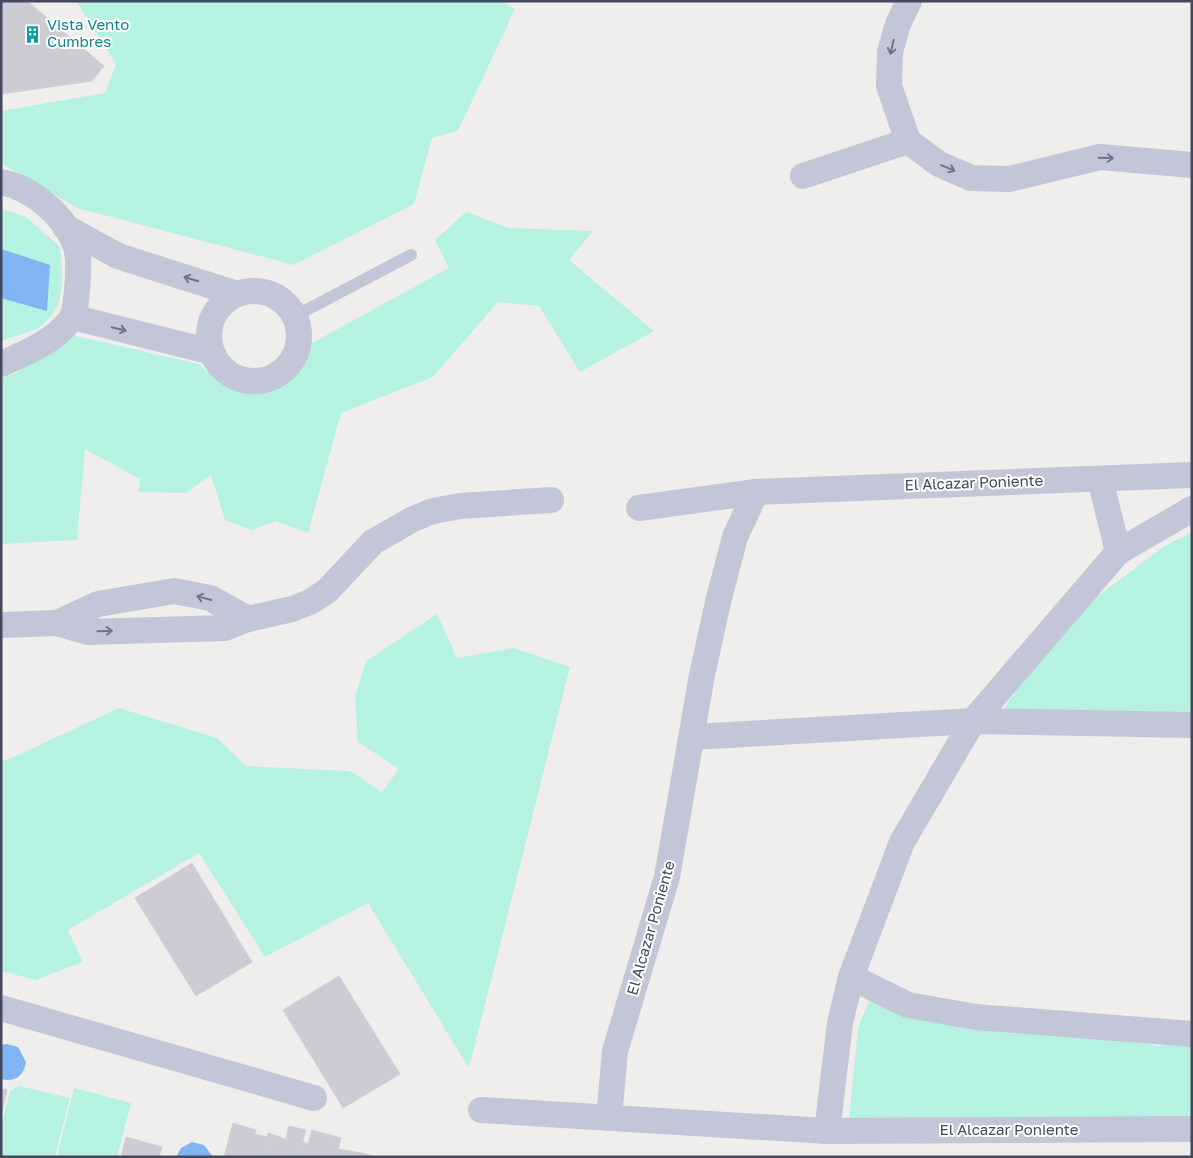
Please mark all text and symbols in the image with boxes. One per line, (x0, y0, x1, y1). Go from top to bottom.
place label: Vista Vento Cumbres (47, 15, 129, 50)
building icon: Vista Vento Cumbres (23, 24, 43, 44)
one-way arrow (887, 38, 896, 54)
one-way arrow (1098, 153, 1114, 163)
one-way arrow (940, 163, 955, 173)
one-way arrow (183, 274, 199, 283)
one-way arrow (111, 325, 127, 334)
street label: El Alcazar Poniente (904, 471, 1044, 493)
one-way arrow (197, 593, 213, 602)
one-way arrow (96, 627, 112, 636)
street label: El Alcazar Poniente (622, 858, 678, 997)
street label: El Alcazar Poniente (940, 1120, 1079, 1138)

